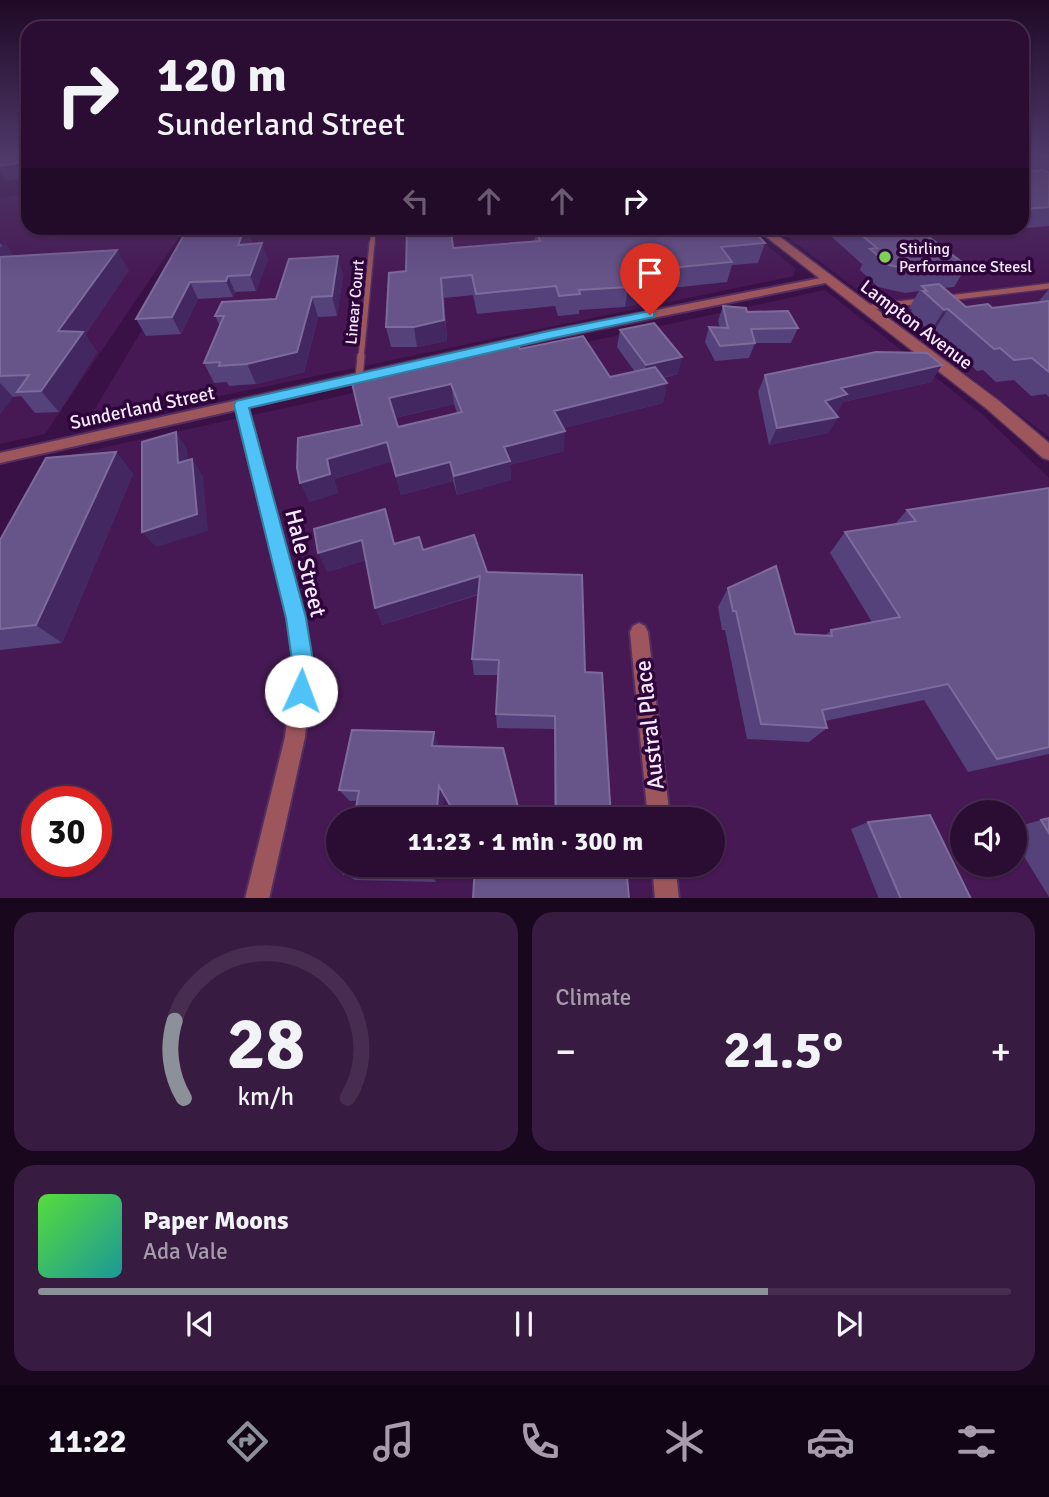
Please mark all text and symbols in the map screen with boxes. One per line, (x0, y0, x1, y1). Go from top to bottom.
text: 120 m (157, 45, 287, 105)
icon: right (42, 49, 133, 140)
text: Sunderland Street (157, 105, 405, 144)
icon: left (397, 182, 435, 220)
icon: ahead (470, 182, 508, 220)
icon: ahead (543, 182, 581, 220)
icon: right (616, 182, 654, 220)
place label: Stirling Performance Steesl (899, 239, 1032, 277)
pin (620, 243, 680, 315)
marker: Stirling Performance Steesl (877, 249, 893, 265)
icon: arrive (631, 254, 669, 292)
street label: Linear Court (341, 258, 369, 345)
street label: Lampton Avenue (855, 275, 977, 375)
street label: Sunderland Street (68, 381, 217, 435)
street label: Hale Street (278, 506, 333, 620)
position arrow (264, 654, 338, 728)
street label: Austral Place (628, 659, 671, 791)
speed limit sign: 30 (21, 786, 112, 877)
map controls (950, 800, 1027, 877)
button: sound (950, 800, 1027, 877)
text: 11:23 · 1 min · 300 m (408, 826, 643, 858)
text: Climate (556, 983, 631, 1012)
text: 28 (226, 1000, 305, 1089)
text: 21.5° (723, 1018, 843, 1082)
text: − (556, 1028, 576, 1075)
text: + (990, 1028, 1011, 1075)
text: km/h (237, 1080, 294, 1111)
text: Paper Moons (143, 1205, 289, 1237)
text: Ada Vale (143, 1237, 228, 1266)
icon: previous (181, 1305, 219, 1343)
icon: pause (505, 1305, 543, 1343)
icon: next (830, 1305, 868, 1343)
icon: directions (223, 1417, 272, 1466)
icon: music (369, 1417, 418, 1466)
icon: phone (515, 1417, 564, 1466)
icon: climate (660, 1417, 709, 1466)
icon: car (806, 1417, 855, 1466)
icon: filters (952, 1417, 1001, 1466)
text: 11:22 (48, 1422, 127, 1461)

